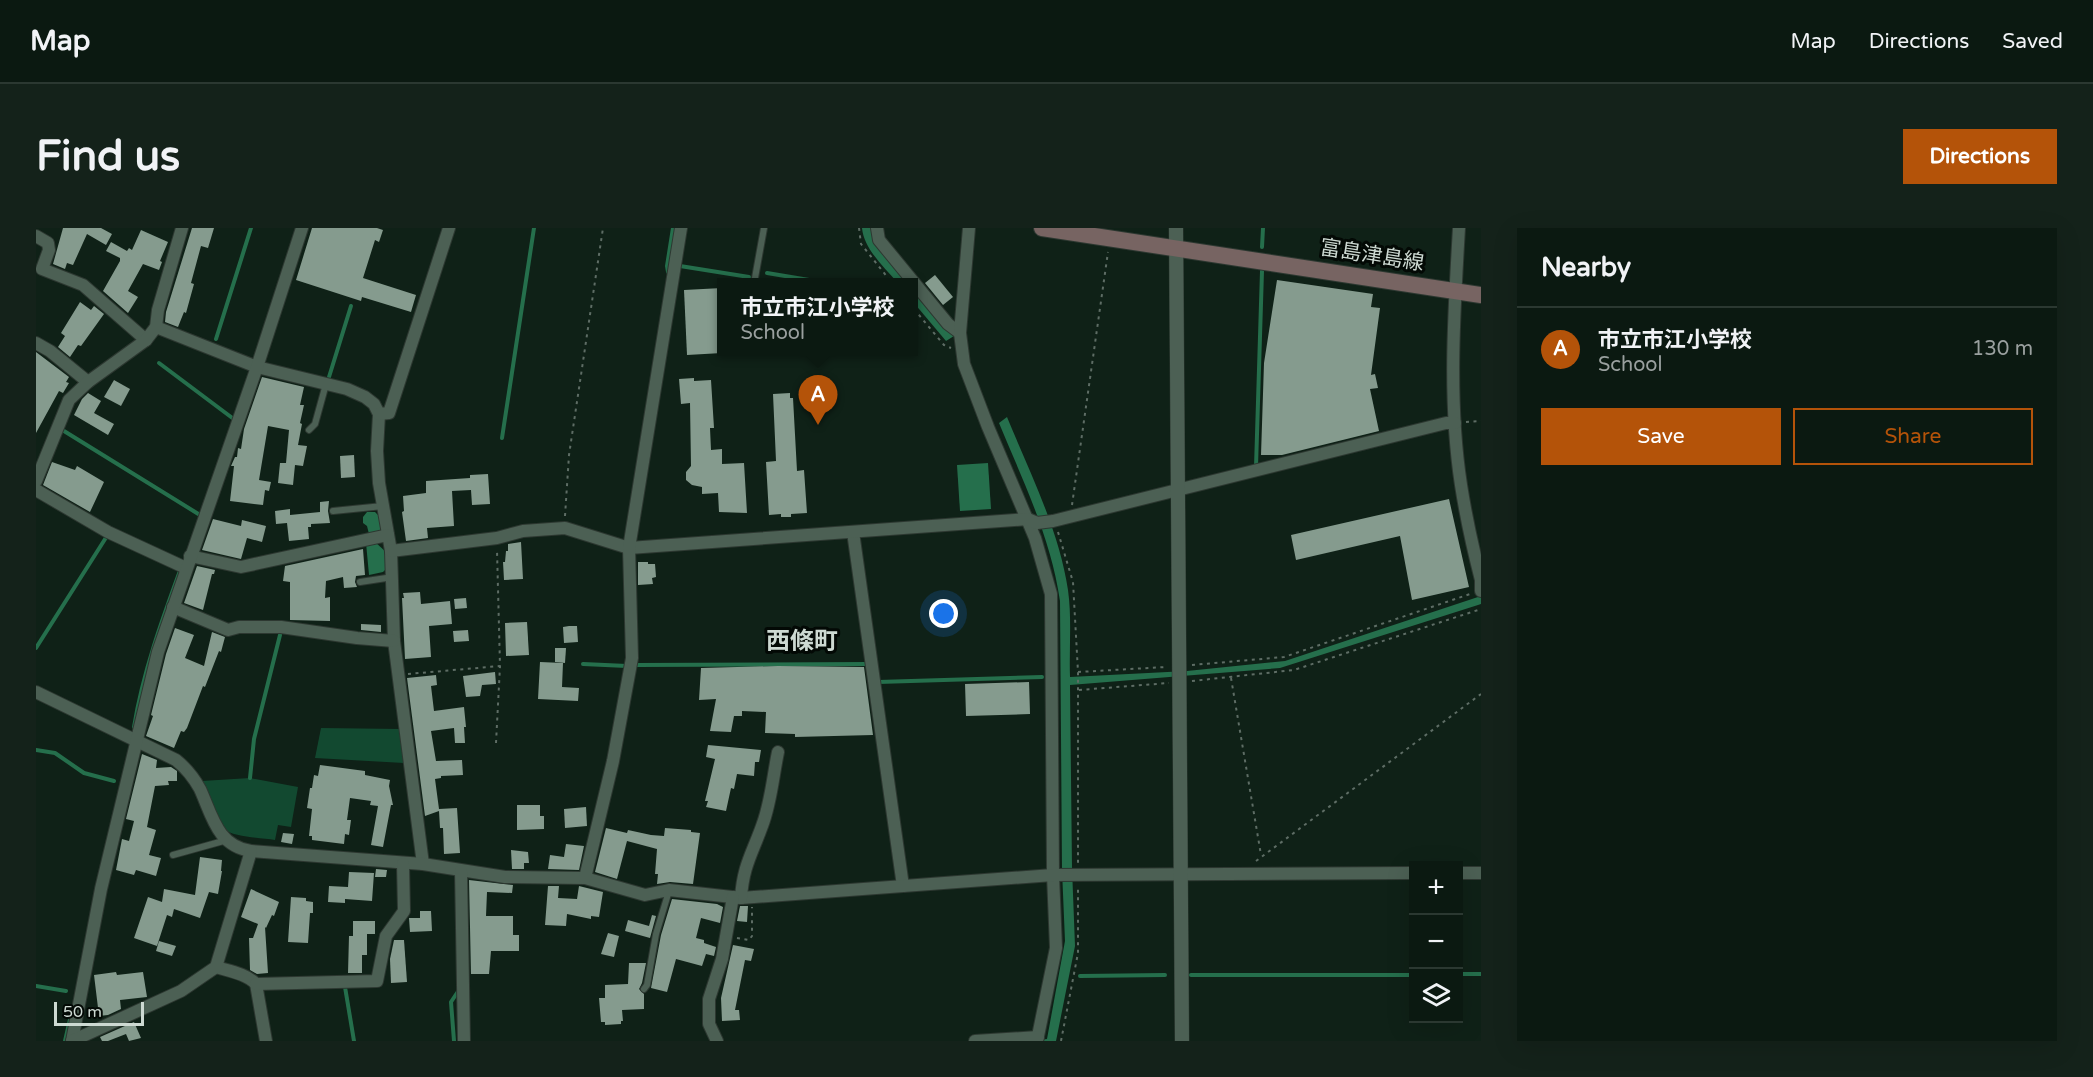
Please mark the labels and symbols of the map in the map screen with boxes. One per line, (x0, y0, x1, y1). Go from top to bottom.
street label: 富島津島線 (1318, 235, 1426, 276)
pin: A (798, 376, 838, 425)
your location (929, 599, 958, 628)
district label: 西條町 (766, 627, 838, 656)
scale bar (54, 999, 144, 1026)

